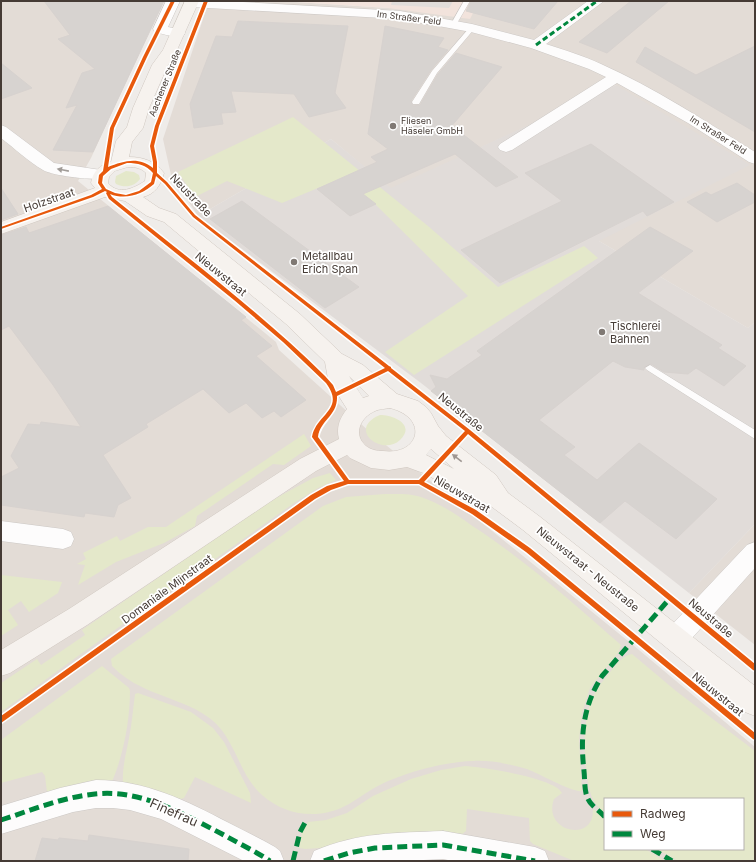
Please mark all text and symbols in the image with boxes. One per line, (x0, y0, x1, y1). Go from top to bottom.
street label: Im Straßer Feld (376, 8, 442, 27)
street label: Aachener Straße (146, 48, 183, 118)
street label: Im Straßer Feld (688, 113, 749, 156)
place label: Fliesen Häseler GmbH (401, 115, 463, 136)
marker: Fliesen Häseler GmbH (388, 121, 398, 131)
one-way arrow (57, 167, 69, 173)
street label: Neustraße (167, 171, 215, 219)
street label: Holzstraat (22, 185, 77, 215)
street label: Nieuwstraat (192, 249, 250, 299)
place label: Metallbau Erich Span (302, 249, 358, 276)
marker: Metallbau Erich Span (289, 257, 299, 267)
place label: Tischlerei Bahnen (610, 319, 660, 346)
marker: Tischlerei Bahnen (597, 327, 607, 337)
street label: Neustraße (436, 390, 486, 434)
one-way arrow (452, 454, 462, 462)
street label: Nieuwstraat (431, 472, 493, 516)
street label: Nieuwstraat - Neustraße (534, 523, 642, 615)
street label: Domaniale Mijnstraat (119, 551, 216, 627)
street label: Neustraße (686, 595, 736, 641)
street label: Nieuwstraat (689, 669, 747, 719)
street label: Finefrau (148, 794, 200, 830)
legend (604, 798, 744, 850)
text: Radweg (640, 806, 686, 821)
text: Weg (640, 826, 666, 841)

